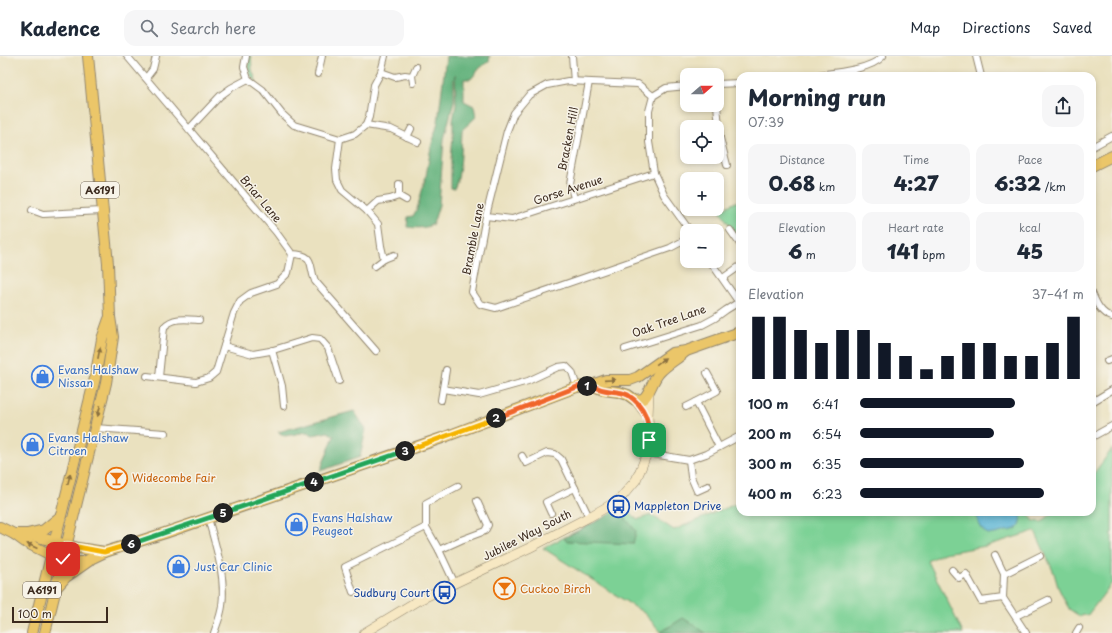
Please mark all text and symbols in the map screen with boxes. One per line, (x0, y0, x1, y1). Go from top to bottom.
search box (124, 10, 404, 46)
text: Kadence (20, 14, 100, 42)
text: Search here (170, 16, 256, 39)
icon: search (138, 17, 160, 39)
text: Map (910, 17, 940, 38)
text: Directions (962, 17, 1030, 38)
text: Saved (1052, 17, 1092, 38)
north arrow (680, 68, 724, 112)
map controls (680, 68, 724, 268)
text: Morning run (748, 80, 886, 113)
button: share (1042, 85, 1084, 127)
street label: Bracken Hill (553, 105, 582, 172)
text: 07:39 (748, 112, 784, 131)
button: locate (680, 120, 724, 164)
text: Distance (779, 151, 825, 168)
text: Time (903, 151, 929, 168)
text: Pace (1018, 151, 1042, 168)
text: 0.68 (769, 168, 815, 198)
text: 4:27 (894, 168, 938, 198)
text: 6:32 (994, 168, 1041, 198)
street label: Gorse Avenue (531, 170, 605, 209)
street label: Briar Lane (237, 171, 286, 226)
button: + (680, 172, 724, 216)
text: km (815, 178, 835, 195)
text: /km (1041, 178, 1066, 195)
road number: A6191 (81, 182, 119, 198)
street label: Bramble Lane (457, 201, 488, 277)
text: Elevation (778, 219, 826, 236)
text: Heart rate (888, 219, 944, 236)
text: kcal (1019, 219, 1041, 236)
button: − (680, 224, 724, 268)
text: 6 (788, 236, 802, 266)
text: 141 (887, 236, 919, 266)
text: 45 (1017, 236, 1043, 266)
text: m (802, 246, 816, 263)
text: bpm (919, 246, 945, 263)
text: Elevation (748, 284, 804, 303)
text: 37–41 m (1032, 284, 1084, 303)
street label: Oak Tree Lane (629, 300, 708, 341)
one-way arrow (97, 347, 103, 359)
one-way arrow (655, 357, 666, 365)
place label: Evans Halshaw Nissan (58, 361, 138, 391)
shop icon: Evans Halshaw Nissan (30, 363, 56, 389)
pin: 1 (577, 376, 597, 396)
text: 1 (584, 377, 590, 394)
one-way arrow (604, 377, 616, 384)
text: 100 m (748, 394, 789, 413)
text: 6:41 (812, 394, 838, 413)
one-way arrow (96, 405, 102, 417)
pin: 2 (486, 408, 506, 428)
text: 2 (492, 409, 500, 426)
pin (632, 423, 666, 457)
text: 200 m (748, 424, 792, 443)
text: 6:54 (812, 424, 842, 443)
place label: Evans Halshaw Citroen (48, 429, 128, 459)
icon: arrive (638, 429, 660, 451)
shop icon: Evans Halshaw Citroen (19, 431, 45, 457)
pin: 3 (395, 441, 415, 461)
text: 3 (401, 442, 409, 459)
text: 300 m (748, 454, 792, 473)
text: 6:35 (812, 454, 841, 473)
bar icon: Widecombe Fair (103, 465, 129, 491)
place label: Widecombe Fair (132, 469, 216, 486)
pin: 4 (304, 472, 324, 492)
one-way arrow (67, 473, 73, 485)
text: 4 (310, 473, 318, 490)
text: 400 m (748, 484, 792, 503)
text: 6:23 (812, 484, 842, 503)
bus stop icon: Mappleton Drive (606, 493, 632, 519)
place label: Mappleton Drive (634, 497, 721, 514)
pin: 5 (213, 503, 233, 523)
text: 5 (219, 504, 227, 521)
street label: Jubilee Way South (479, 505, 574, 564)
place label: Evans Halshaw Peugeot (312, 509, 392, 539)
shop icon: Evans Halshaw Peugeot (283, 511, 309, 537)
pin: 6 (121, 534, 141, 554)
text: 6 (127, 535, 135, 552)
pin (46, 542, 80, 576)
one-way arrow (26, 543, 37, 549)
icon: check (52, 548, 74, 570)
shop icon: Just Car Clinic (165, 554, 191, 580)
place label: Just Car Clinic (194, 558, 272, 575)
bar icon: Cuckoo Birch (492, 576, 518, 602)
bus stop icon: Sudbury Court (432, 580, 458, 606)
place label: Cuckoo Birch (520, 580, 591, 597)
road number: A6191 (23, 582, 61, 598)
place label: Sudbury Court (353, 584, 431, 601)
scale bar (12, 605, 108, 624)
text: 100 m (18, 605, 52, 622)

